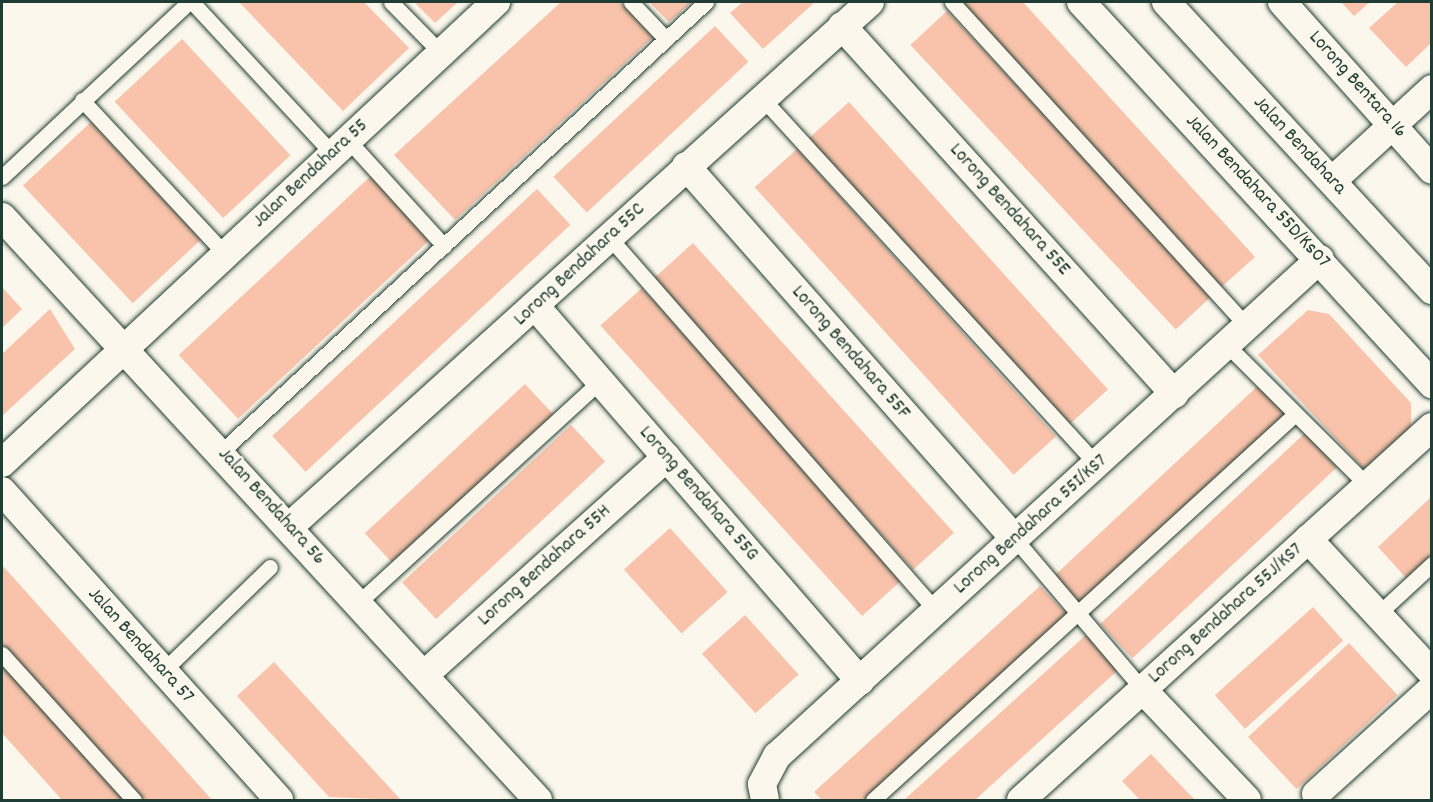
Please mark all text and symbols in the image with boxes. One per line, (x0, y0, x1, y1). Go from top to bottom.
street label: Lorong Bentara 16 (1303, 27, 1411, 143)
street label: Jalan Bendahara (1247, 92, 1351, 200)
street label: Jalan Bendahara 55D/Ks07 (1179, 110, 1335, 274)
street label: Jalan Bendahara 55 (248, 114, 374, 234)
street label: Lorong Bendahara 55E (943, 139, 1075, 281)
street label: Lorong Bendahara 55C (509, 198, 651, 332)
street label: Lorong Bendahara 55F (785, 281, 915, 425)
street label: Lorong Bendahara 55G (633, 422, 763, 566)
street label: Jalan Bendahara 56 (212, 443, 330, 571)
street label: Lorong Bendahara 55I/KS7 (949, 450, 1113, 600)
street label: Lorong Bendahara 55H (473, 500, 617, 632)
street label: Lorong Bendahara 55J/KS7 (1144, 538, 1308, 690)
street label: Jalan Bendahara 57 (82, 583, 198, 709)

